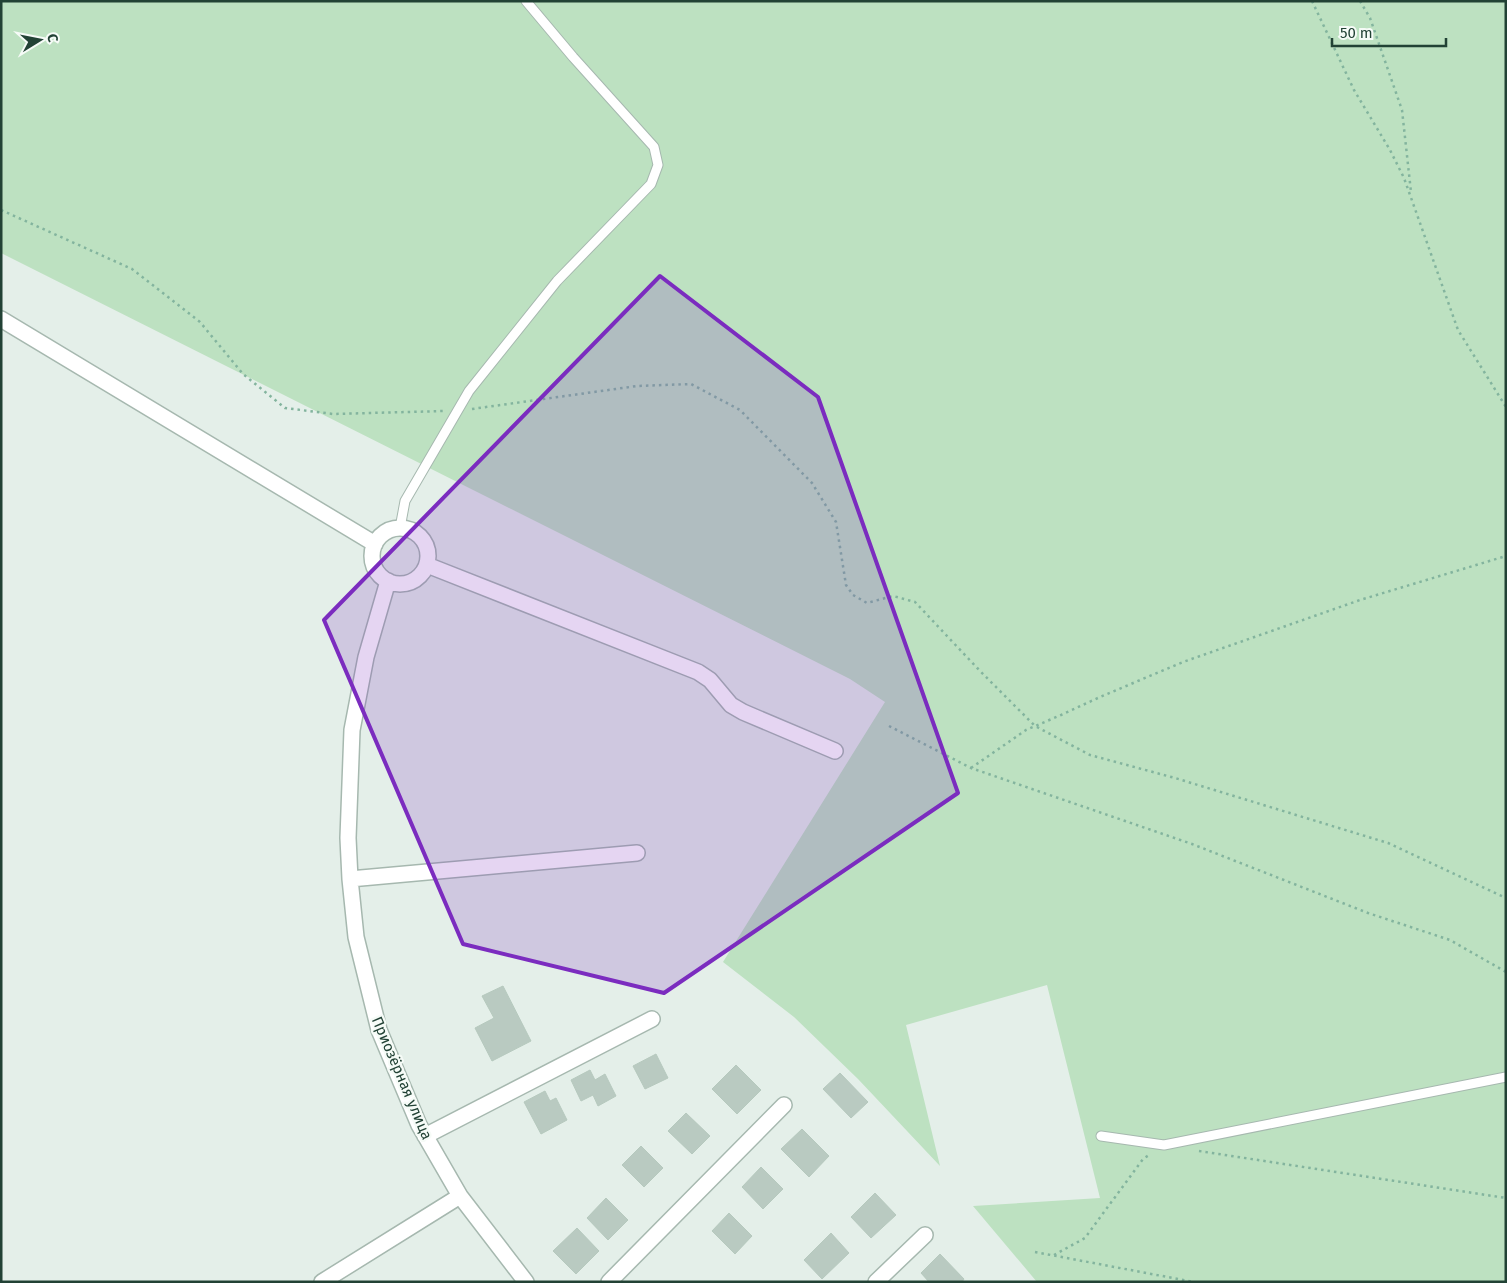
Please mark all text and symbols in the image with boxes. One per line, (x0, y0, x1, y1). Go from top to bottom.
north arrow (15, 15, 65, 65)
scale bar (1332, 15, 1446, 47)
text: 50 m (1340, 24, 1373, 42)
text: С (43, 32, 61, 43)
street label: Приозёрная улица (368, 1014, 436, 1142)

